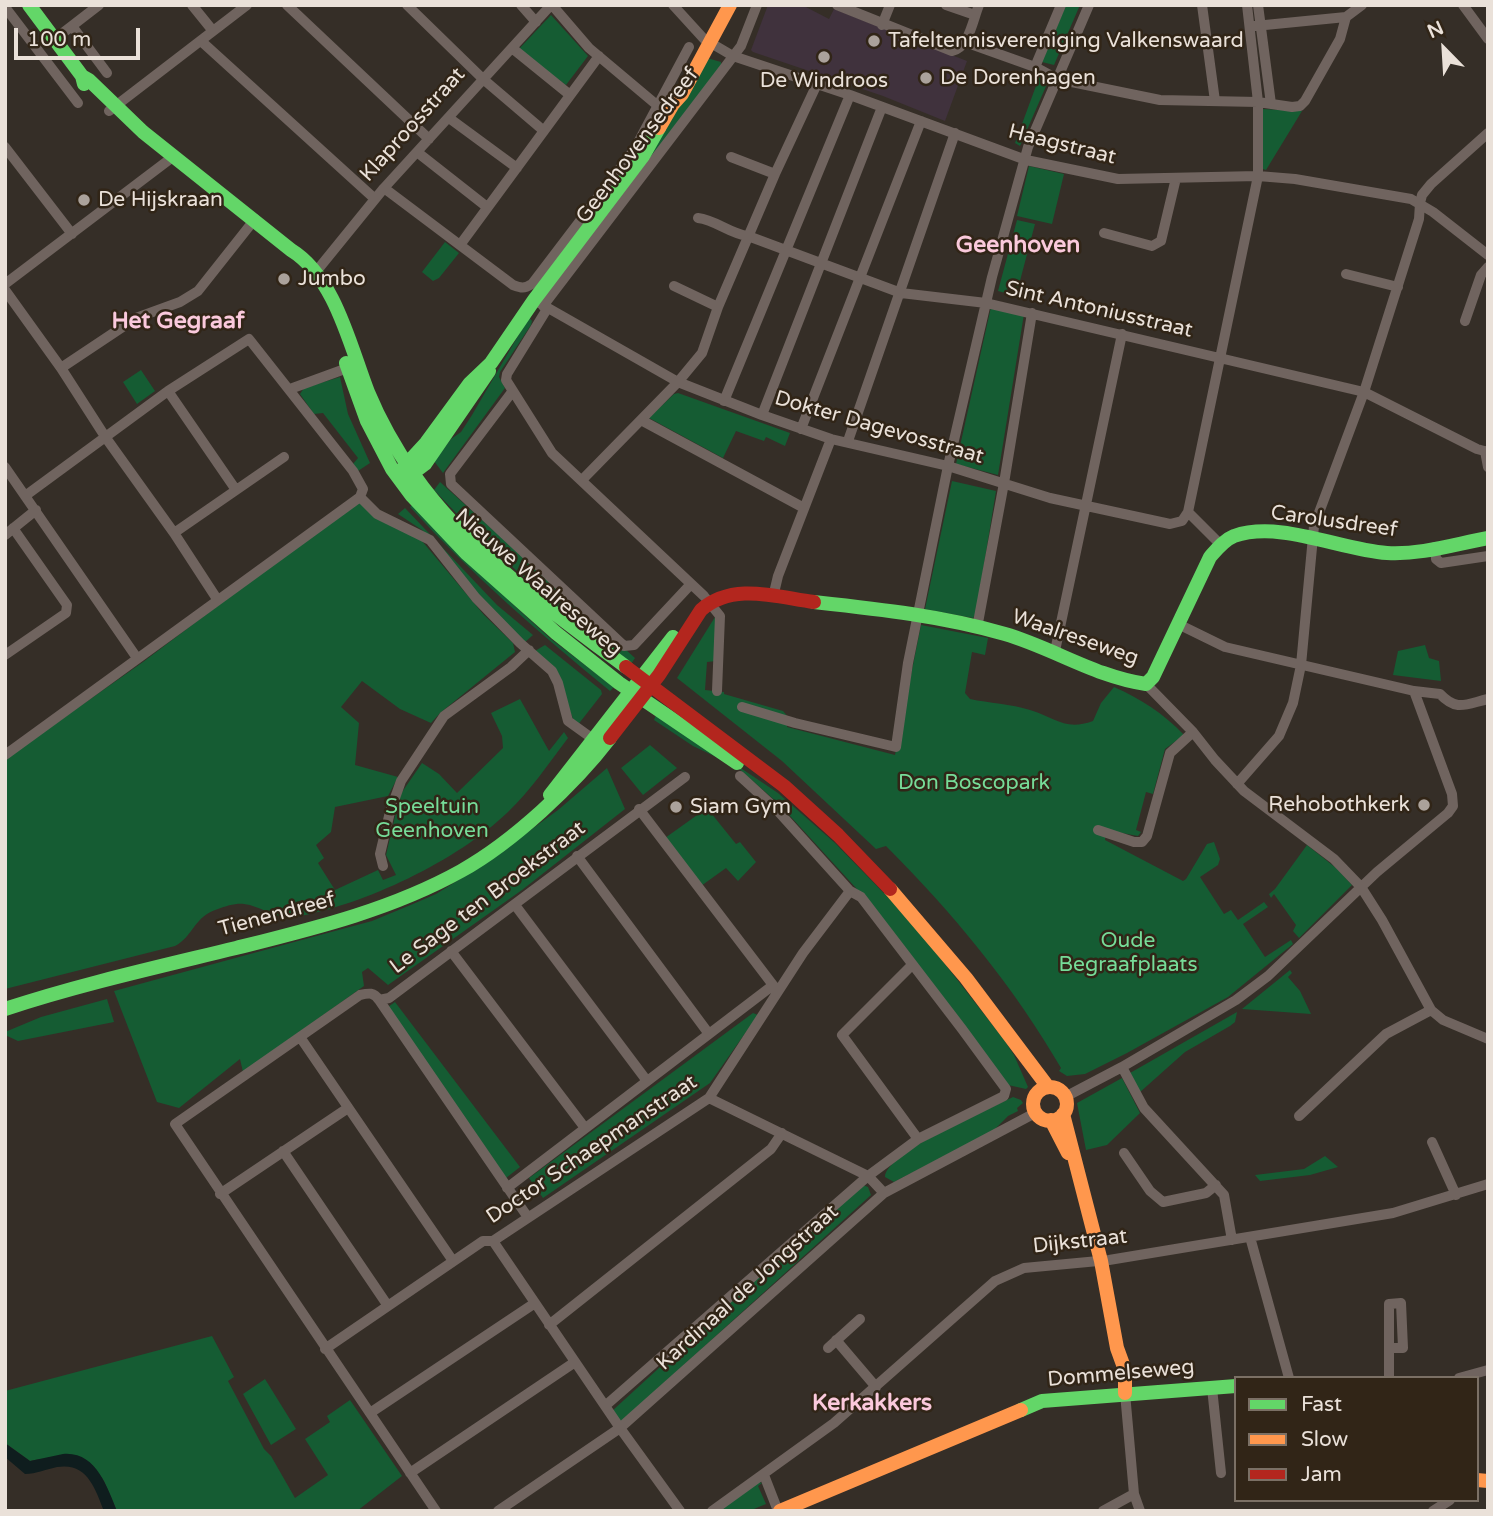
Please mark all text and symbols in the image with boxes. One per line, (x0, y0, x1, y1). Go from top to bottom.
scale bar (18, 14, 144, 58)
north arrow (1409, 14, 1479, 84)
text: N (1424, 17, 1447, 43)
text: 100 m (27, 27, 91, 52)
place label: Tafeltennisvereniging Valkenswaard (888, 28, 1244, 54)
marker: Tafeltennisvereniging Valkenswaard (866, 33, 882, 49)
marker: De Windroos (816, 49, 832, 65)
street label: Klaproosstraat (355, 63, 471, 187)
street label: Geenhovensedreef (571, 63, 705, 229)
place label: De Dorenhagen (940, 65, 1096, 91)
place label: De Windroos (760, 68, 888, 94)
marker: De Dorenhagen (918, 70, 934, 86)
street label: Haagstraat (1006, 119, 1118, 171)
place label: De Hijskraan (98, 187, 223, 213)
marker: De Hijskraan (76, 192, 92, 208)
district label: Geenhoven (956, 232, 1080, 260)
place label: Jumbo (298, 266, 366, 292)
marker: Jumbo (276, 271, 292, 287)
street label: Sint Antoniusstraat (1003, 276, 1195, 344)
district label: Het Gegraaf (112, 308, 244, 336)
street label: Dokter Dagevosstraat (771, 386, 987, 470)
street label: Carolusdreef (1269, 501, 1399, 543)
street label: Nieuwe Waalreseweg (449, 504, 627, 662)
street label: Waalreseweg (1008, 605, 1142, 671)
park label: Don Boscopark (898, 770, 1050, 796)
place label: Rehobothkerk (1268, 792, 1410, 818)
park label: Speeltuin Geenhoven (375, 794, 489, 844)
place label: Siam Gym (690, 794, 791, 820)
marker: Rehobothkerk (1416, 797, 1432, 813)
marker: Siam Gym (668, 799, 684, 815)
street label: Le Sage ten Broekstraat (385, 816, 591, 980)
street label: Tienendreef (216, 887, 338, 943)
park label: Oude Begraafplaats (1059, 928, 1197, 978)
street label: Doctor Schaepmanstraat (482, 1070, 702, 1230)
street label: Kardinaal de Jongstraat (652, 1200, 844, 1376)
street label: Dijkstraat (1031, 1225, 1129, 1259)
street label: Dommelseweg (1047, 1355, 1195, 1393)
legend (1234, 1376, 1479, 1502)
district label: Kerkakkers (812, 1390, 932, 1418)
text: Fast (1301, 1392, 1342, 1417)
text: Slow (1301, 1427, 1348, 1452)
text: Jam (1301, 1462, 1342, 1487)

